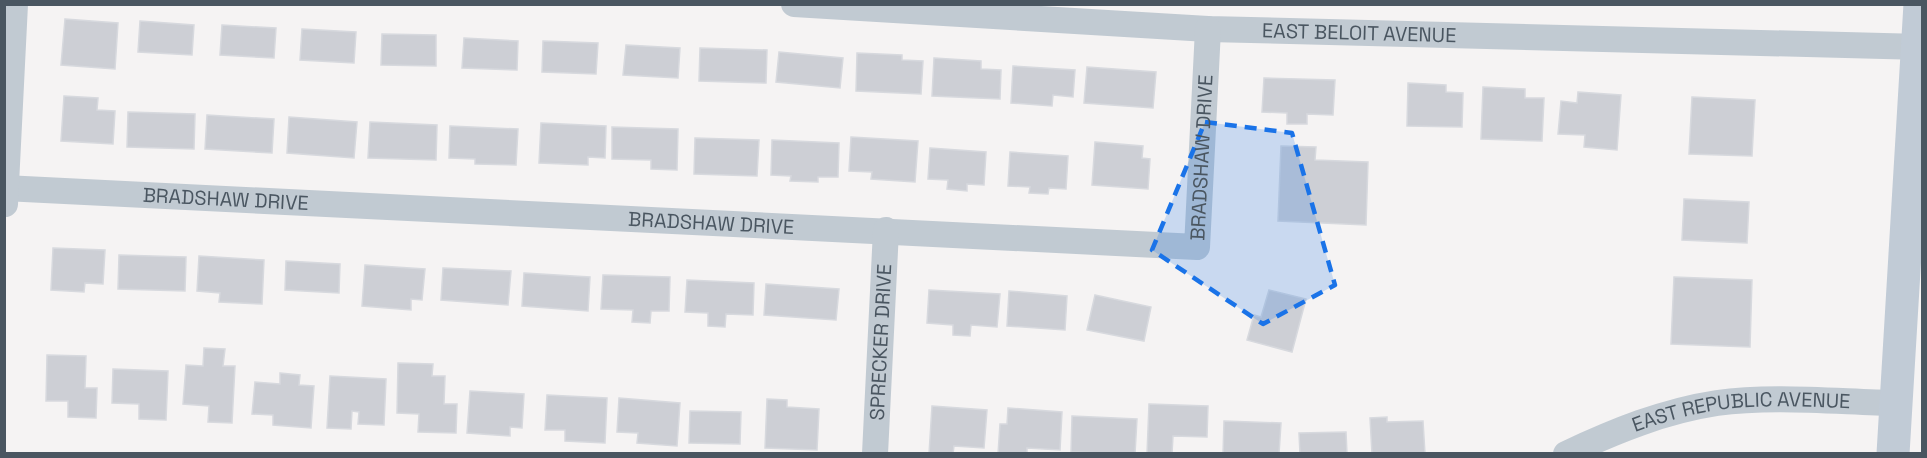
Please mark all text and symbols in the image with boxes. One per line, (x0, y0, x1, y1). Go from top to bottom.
street label: EAST BELOIT AVENUE (1262, 17, 1457, 48)
street label: BRADSHAW DRIVE (1184, 74, 1219, 241)
street label: BRADSHAW DRIVE (142, 182, 309, 216)
street label: BRADSHAW DRIVE (628, 206, 795, 240)
street label: SPRECKER DRIVE (864, 263, 897, 421)
street label: EAST REPUBLIC AVENUE (1628, 386, 1851, 438)

